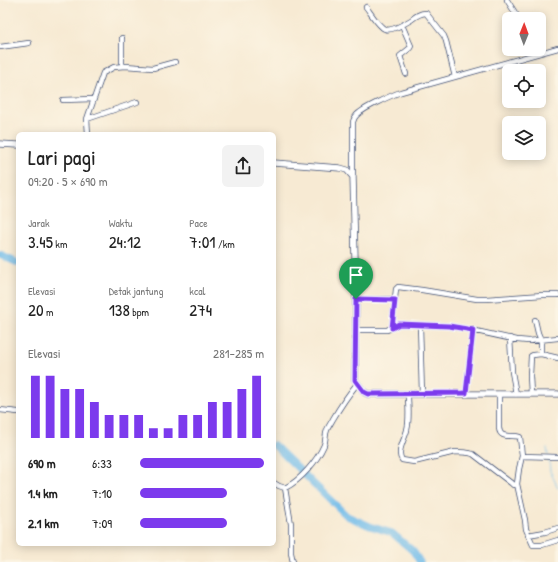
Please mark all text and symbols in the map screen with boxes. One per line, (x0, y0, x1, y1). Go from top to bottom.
north arrow (502, 12, 546, 56)
map controls (502, 12, 546, 160)
button: locate (502, 64, 546, 108)
button: layers (502, 116, 546, 160)
text: Lari pagi (28, 142, 96, 172)
button: share (222, 145, 264, 187)
text: 09:20 · 5 × 690 m (28, 172, 108, 190)
text: Jarak (28, 216, 50, 230)
text: Waktu (109, 216, 133, 230)
text: Pace (189, 216, 208, 230)
text: 3.45 (28, 230, 53, 253)
text: 24:12 (109, 230, 141, 253)
text: 7:01 (189, 230, 215, 253)
text: km (53, 237, 67, 251)
text: /km (215, 237, 235, 251)
pin (339, 258, 373, 299)
icon: arrive (345, 264, 367, 286)
text: Elevasi (28, 284, 56, 298)
text: Detak jantung (109, 284, 163, 298)
text: kcal (189, 284, 205, 298)
text: 20 (28, 298, 44, 321)
text: 138 (109, 298, 130, 321)
text: 274 (189, 298, 212, 321)
text: m (44, 305, 54, 319)
text: bpm (130, 305, 149, 319)
text: Elevasi (28, 344, 61, 362)
text: 281–285 m (213, 344, 264, 362)
text: 690 m (28, 454, 56, 472)
text: 6:33 (92, 454, 112, 472)
text: 1.4 km (28, 484, 58, 502)
text: 7:10 (92, 484, 112, 502)
text: 2.1 km (28, 514, 59, 532)
text: 7:09 (92, 514, 112, 532)

